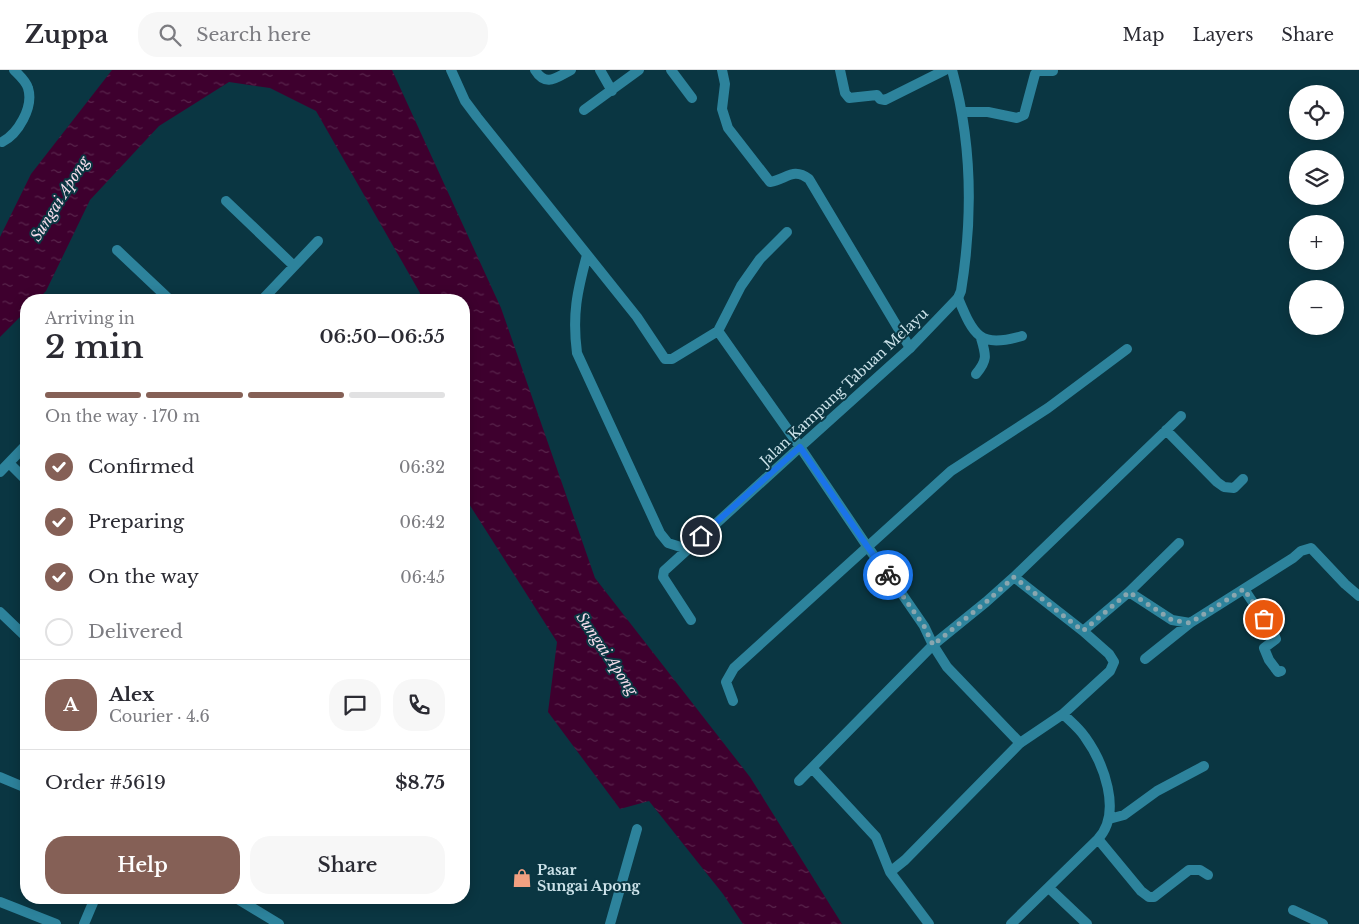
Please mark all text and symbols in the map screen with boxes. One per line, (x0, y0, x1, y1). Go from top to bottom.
search box (138, 12, 488, 57)
text: Zuppa (25, 20, 108, 49)
icon: search (156, 21, 184, 49)
text: Search here (196, 23, 311, 46)
text: Map (1123, 24, 1164, 46)
text: Layers (1192, 24, 1253, 46)
text: Share (1281, 24, 1334, 46)
map controls (1289, 85, 1344, 335)
button: locate (1289, 85, 1344, 140)
button: layers (1289, 150, 1344, 205)
water label: Sungai Apong (26, 152, 94, 245)
button: + (1289, 215, 1344, 270)
button: − (1289, 280, 1344, 335)
street label: Jalan Kampung Tabuan Melayu (755, 304, 932, 471)
text: Arriving in (45, 308, 135, 328)
text: 06:50–06:55 (319, 325, 445, 348)
text: 2 min (45, 327, 144, 367)
text: On the way · 170 m (45, 406, 200, 426)
icon: check (45, 453, 73, 481)
text: Confirmed (88, 455, 194, 478)
text: 06:32 (399, 457, 445, 477)
icon: check (45, 508, 73, 536)
text: Preparing (88, 510, 184, 533)
text: 06:42 (400, 512, 445, 532)
pin (680, 515, 722, 557)
icon: home (687, 522, 715, 550)
courier (863, 550, 913, 600)
icon: bike (874, 561, 902, 589)
icon: check (45, 563, 73, 591)
text: On the way (88, 565, 199, 588)
text: 06:45 (400, 567, 445, 587)
pin (1243, 598, 1285, 640)
icon: bag (1250, 605, 1278, 633)
water label: Sungai Apong (573, 608, 643, 700)
text: Delivered (88, 620, 183, 643)
button: chat (329, 679, 381, 731)
button: phone (393, 679, 445, 731)
text: Alex (109, 683, 154, 706)
text: A (63, 693, 79, 716)
text: Courier · 4.6 (109, 706, 210, 726)
text: Order #5619 (45, 771, 166, 794)
text: $8.75 (395, 771, 445, 794)
button: Help (45, 836, 240, 894)
button: Share (250, 836, 445, 894)
place label: Pasar Sungai Apong (537, 861, 641, 895)
shop icon: Pasar Sungai Apong (511, 867, 533, 889)

